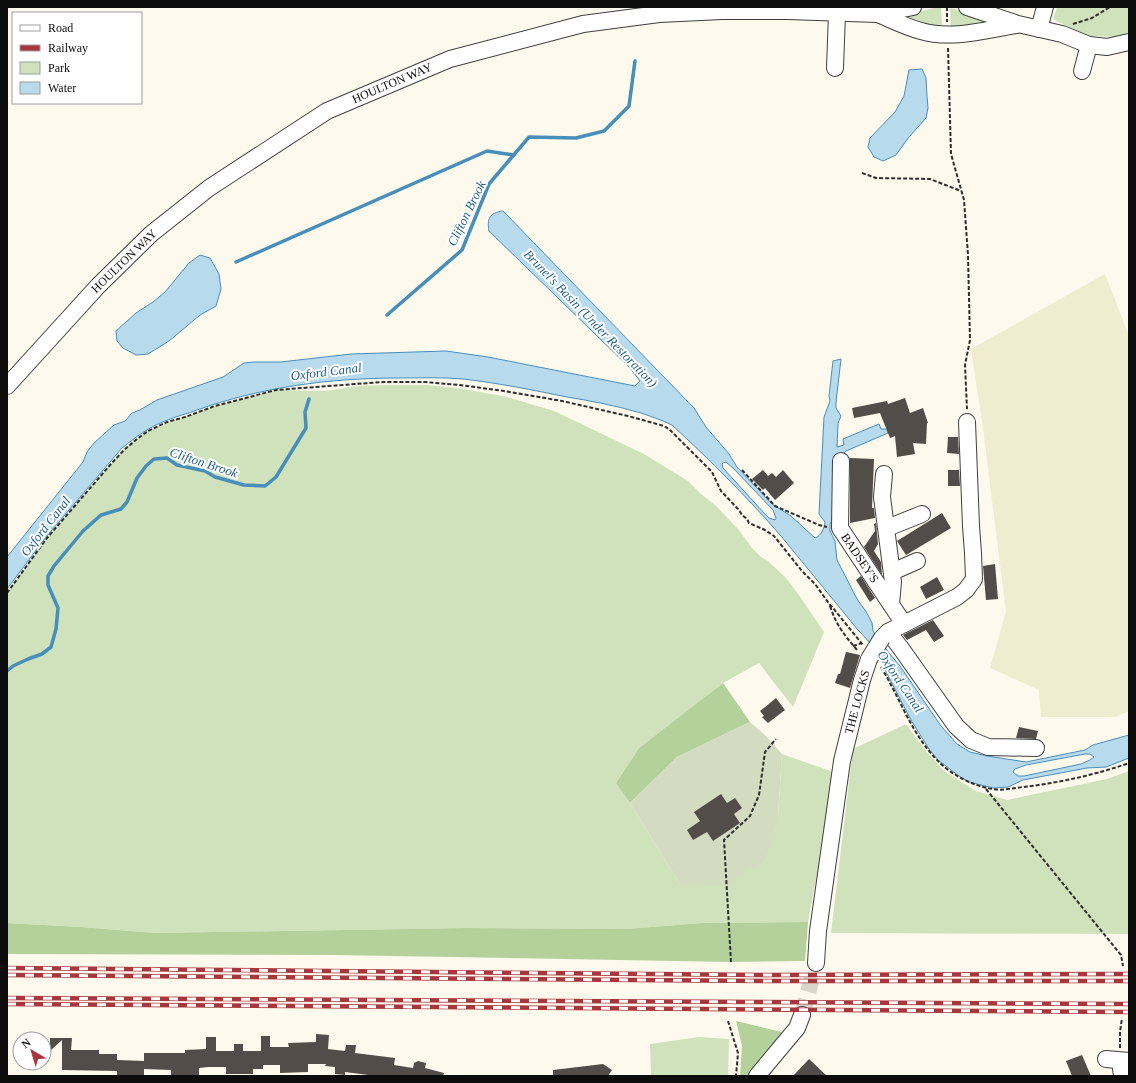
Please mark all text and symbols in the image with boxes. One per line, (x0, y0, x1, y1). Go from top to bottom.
legend (12, 12, 142, 104)
text: Road (48, 21, 73, 35)
text: Railway (48, 41, 88, 55)
street label: HOULTON WAY (350, 60, 434, 106)
text: Park (48, 61, 70, 75)
text: Water (48, 81, 76, 95)
water label: Clifton Brook (444, 178, 489, 248)
street label: HOULTON WAY (88, 226, 160, 296)
water label: Brunel's Basin (Under Restoration) (521, 247, 660, 390)
water label: Oxford Canal (290, 360, 363, 383)
water label: Clifton Brook (168, 444, 240, 481)
water label: Oxford Canal (18, 493, 74, 559)
street label: BADSEY'S (838, 531, 882, 585)
water label: Oxford Canal (874, 647, 927, 715)
street label: THE LOCKS (842, 668, 872, 736)
north arrow (12, 1031, 52, 1071)
text: N (19, 1036, 33, 1050)

